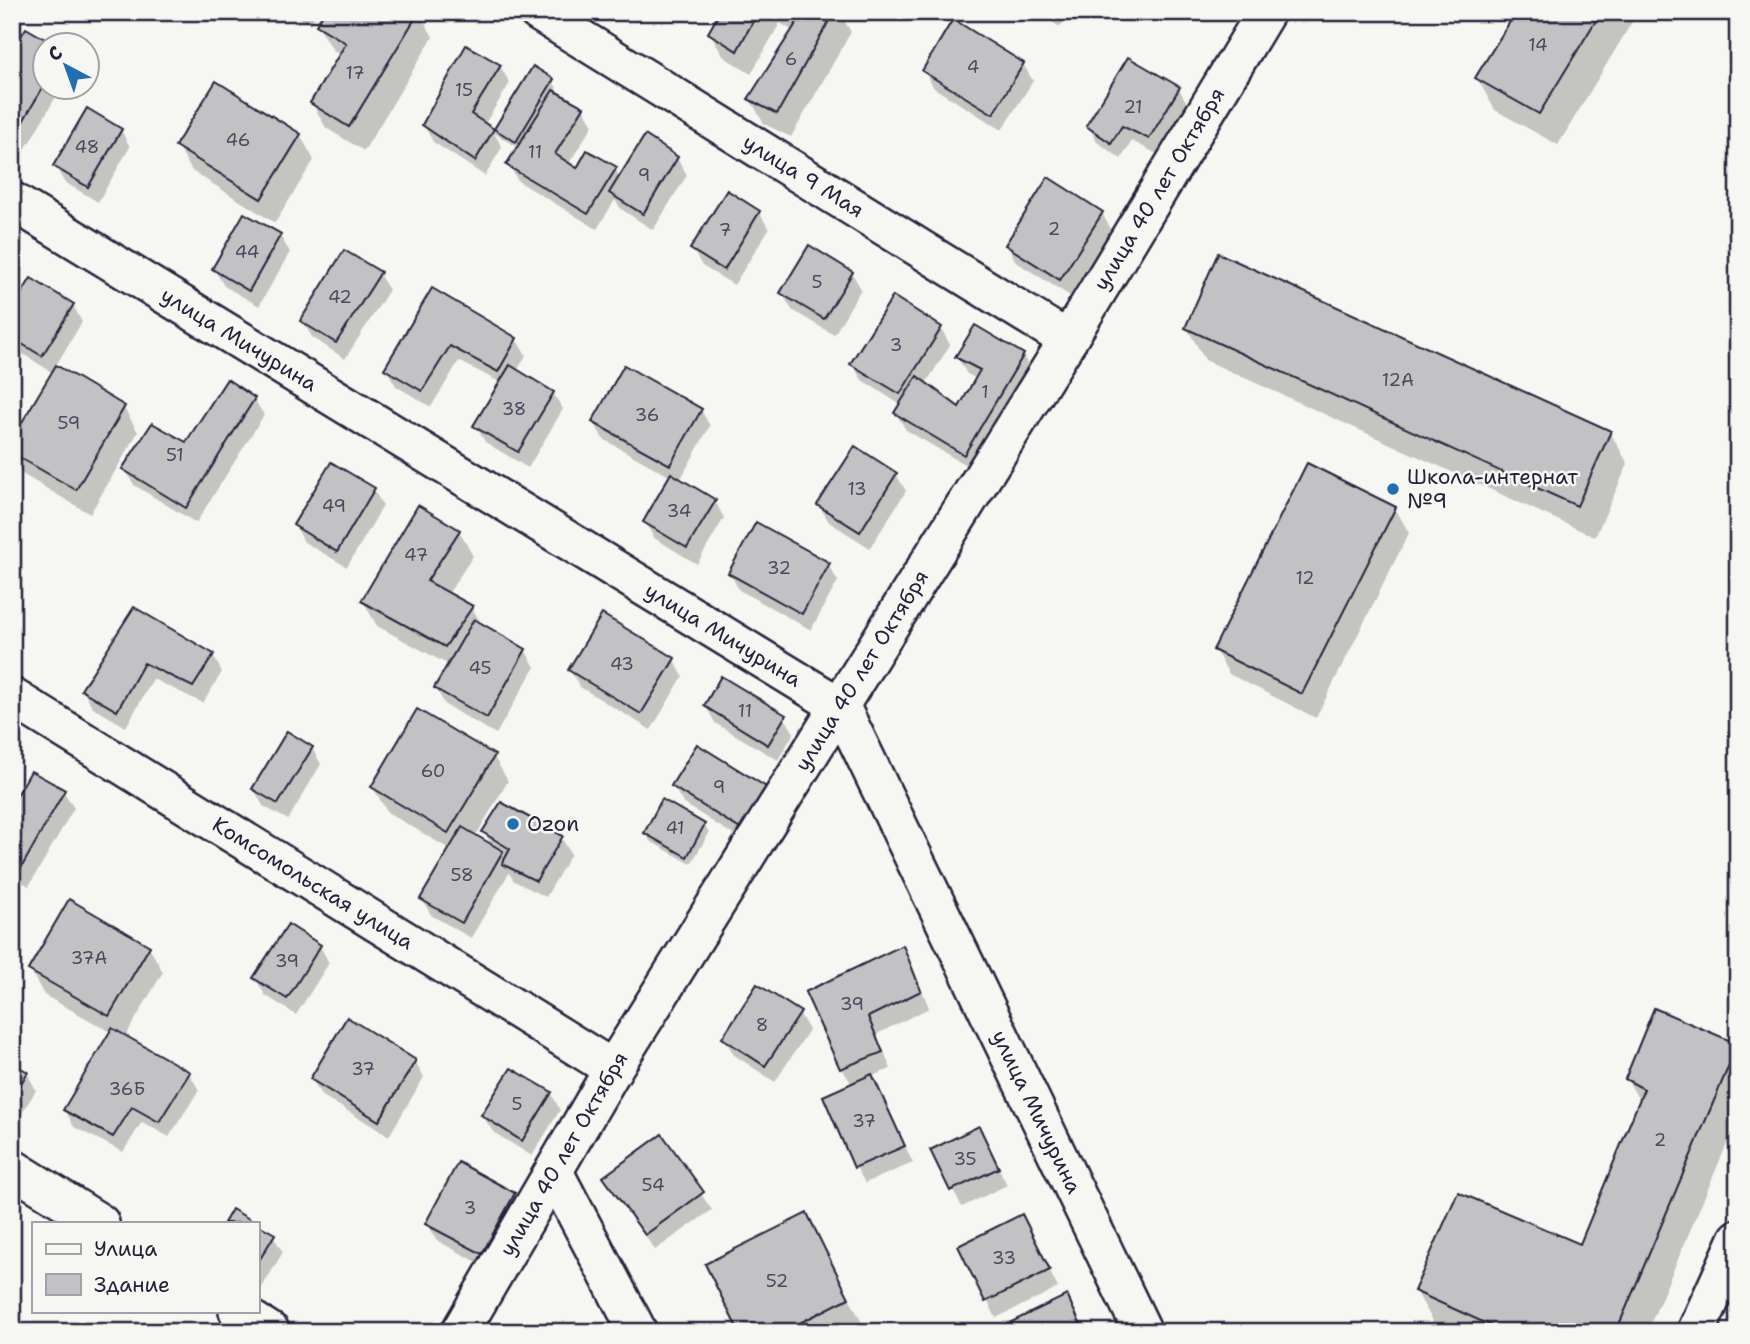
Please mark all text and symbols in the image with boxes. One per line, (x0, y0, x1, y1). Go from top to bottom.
north arrow (32, 32, 102, 102)
house number: 14 (1528, 33, 1548, 57)
text: С (43, 40, 68, 67)
house number: 6 (785, 47, 797, 71)
house number: 4 (967, 55, 979, 79)
house number: 17 (345, 61, 365, 85)
house number: 15 (455, 78, 473, 102)
street label: улица 40 лет Октября (1087, 82, 1231, 296)
house number: 21 (1123, 95, 1143, 119)
house number: 46 (226, 128, 250, 152)
street label: улица 9 Мая (737, 128, 869, 224)
house number: 48 (75, 135, 99, 159)
house number: 11 (528, 140, 542, 164)
house number: 9 (638, 163, 650, 187)
house number: 2 (1048, 217, 1060, 241)
house number: 7 (719, 218, 731, 242)
house number: 44 (235, 240, 259, 264)
house number: 5 (811, 270, 823, 294)
street label: улица Мичурина (156, 281, 323, 398)
house number: 42 (328, 285, 352, 309)
house number: 3 (890, 333, 902, 357)
house number: 12А (1382, 368, 1414, 392)
house number: 1 (981, 380, 989, 404)
house number: 38 (502, 397, 526, 421)
house number: 36 (635, 403, 659, 427)
house number: 59 (58, 411, 80, 435)
house number: 51 (166, 443, 184, 467)
place label: Школа-интернат №9 (1407, 463, 1578, 515)
house number: 13 (847, 477, 867, 501)
marker: Школа-интернат №9 (1385, 481, 1401, 497)
house number: 49 (322, 494, 346, 518)
house number: 34 (667, 499, 691, 523)
house number: 47 (404, 543, 428, 567)
house number: 32 (767, 556, 791, 580)
street label: улица 40 лет Октября (788, 565, 935, 776)
house number: 12 (1295, 566, 1315, 590)
street label: улица Мичурина (640, 577, 806, 693)
house number: 43 (610, 652, 634, 676)
house number: 45 (468, 656, 492, 680)
house number: 11 (738, 699, 752, 723)
house number: 60 (421, 759, 445, 783)
house number: 9 (713, 775, 725, 799)
street label: Комсомольская улица (207, 810, 419, 956)
place label: Ozon (527, 810, 579, 838)
marker: Ozon (505, 816, 521, 832)
house number: 41 (665, 816, 685, 840)
house number: 58 (450, 863, 474, 887)
house number: 37А (71, 946, 107, 970)
house number: 39 (275, 949, 299, 973)
house number: 39 (840, 992, 864, 1016)
house number: 8 (756, 1013, 768, 1037)
street label: улица Мичурина (985, 1026, 1088, 1198)
street label: улица 40 лет Октября (493, 1046, 634, 1261)
house number: 37 (351, 1057, 375, 1081)
house number: 36Б (109, 1077, 145, 1101)
house number: 5 (511, 1092, 523, 1116)
house number: 37 (852, 1109, 876, 1133)
house number: 2 (1654, 1128, 1666, 1152)
house number: 35 (953, 1147, 977, 1171)
house number: 54 (641, 1173, 665, 1197)
house number: 3 (464, 1196, 476, 1220)
legend (32, 1222, 259, 1312)
text: Улица (94, 1235, 157, 1263)
house number: 33 (992, 1246, 1016, 1270)
house number: 52 (766, 1269, 788, 1293)
text: Здание (94, 1271, 170, 1299)

